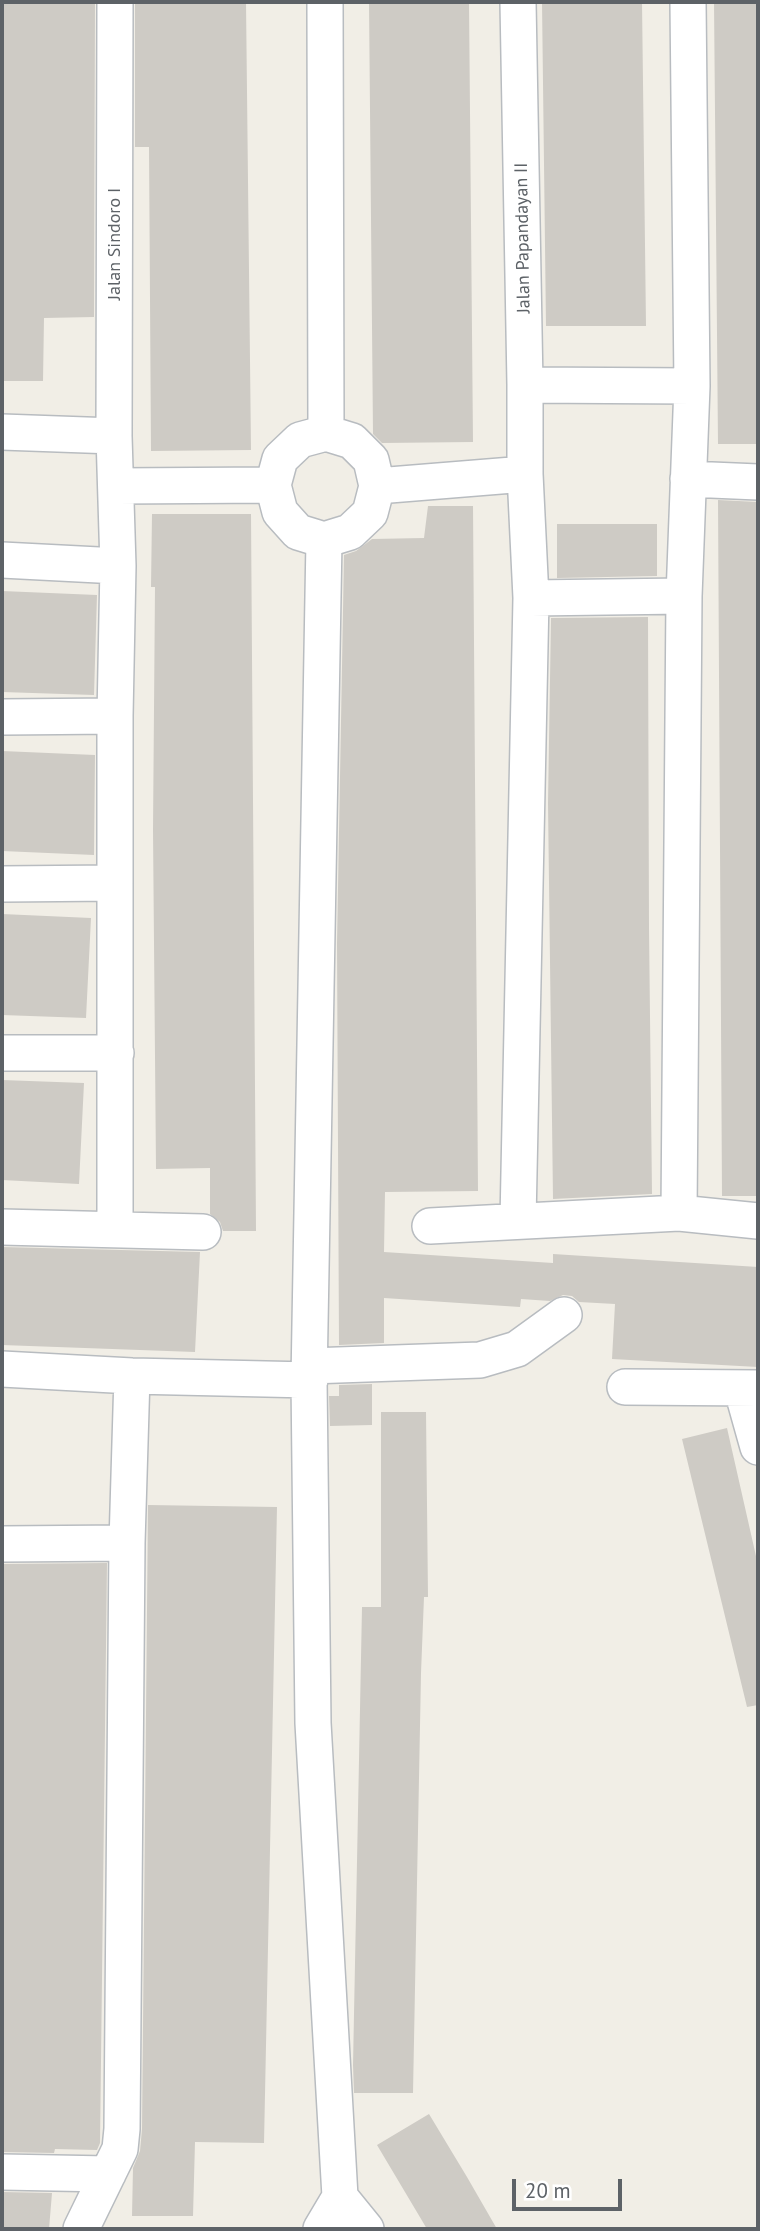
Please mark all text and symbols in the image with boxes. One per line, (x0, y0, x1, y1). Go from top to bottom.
street label: Jalan Papandayan II (511, 162, 535, 314)
street label: Jalan Sindoro I (104, 188, 126, 300)
scale bar (515, 2164, 625, 2208)
text: 20 m (525, 2177, 571, 2204)

